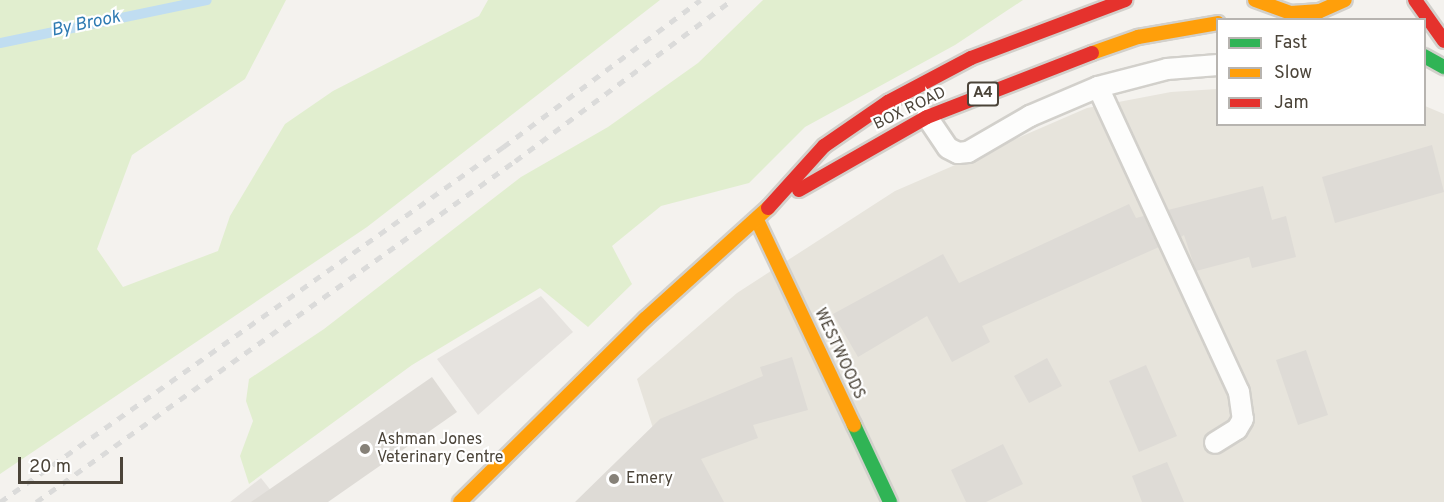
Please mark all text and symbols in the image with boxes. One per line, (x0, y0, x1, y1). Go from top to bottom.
water label: By Brook (50, 7, 122, 43)
legend (1216, 18, 1426, 126)
text: Fast (1274, 32, 1307, 55)
text: Slow (1274, 62, 1312, 85)
road number: A4 (966, 82, 1000, 106)
street label: BOX ROAD (871, 83, 949, 135)
text: Jam (1274, 92, 1309, 115)
street label: WESTWOODS (809, 305, 869, 403)
place label: Ashman Jones Veterinary Centre (377, 430, 503, 468)
marker: Ashman Jones Veterinary Centre (358, 442, 372, 456)
scale bar (21, 445, 126, 483)
text: 20 m (29, 456, 71, 479)
place label: Emery (626, 469, 673, 489)
marker: Emery (607, 472, 621, 486)

